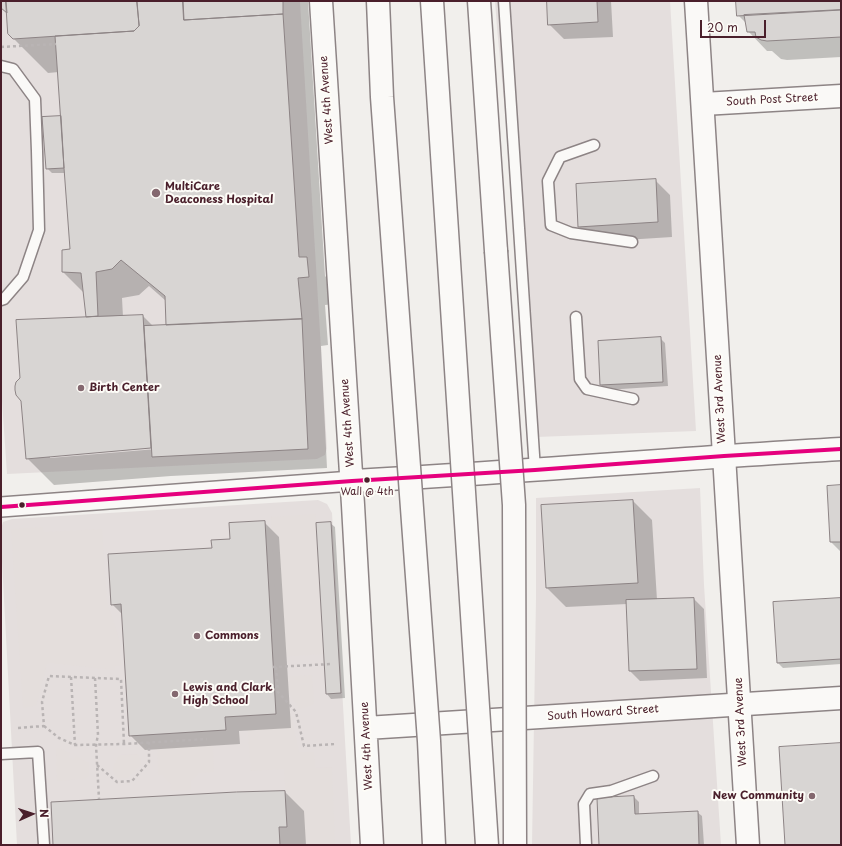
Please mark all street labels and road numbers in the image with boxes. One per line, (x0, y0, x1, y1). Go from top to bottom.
street label: West 4th Avenue (317, 55, 337, 145)
street label: South Post Street (726, 91, 818, 109)
street label: West 3rd Avenue (711, 354, 729, 444)
street label: West 4th Avenue (338, 378, 358, 468)
street label: West 3rd Avenue (732, 677, 750, 767)
street label: West 4th Avenue (358, 701, 376, 791)
street label: South Howard Street (547, 703, 659, 723)

